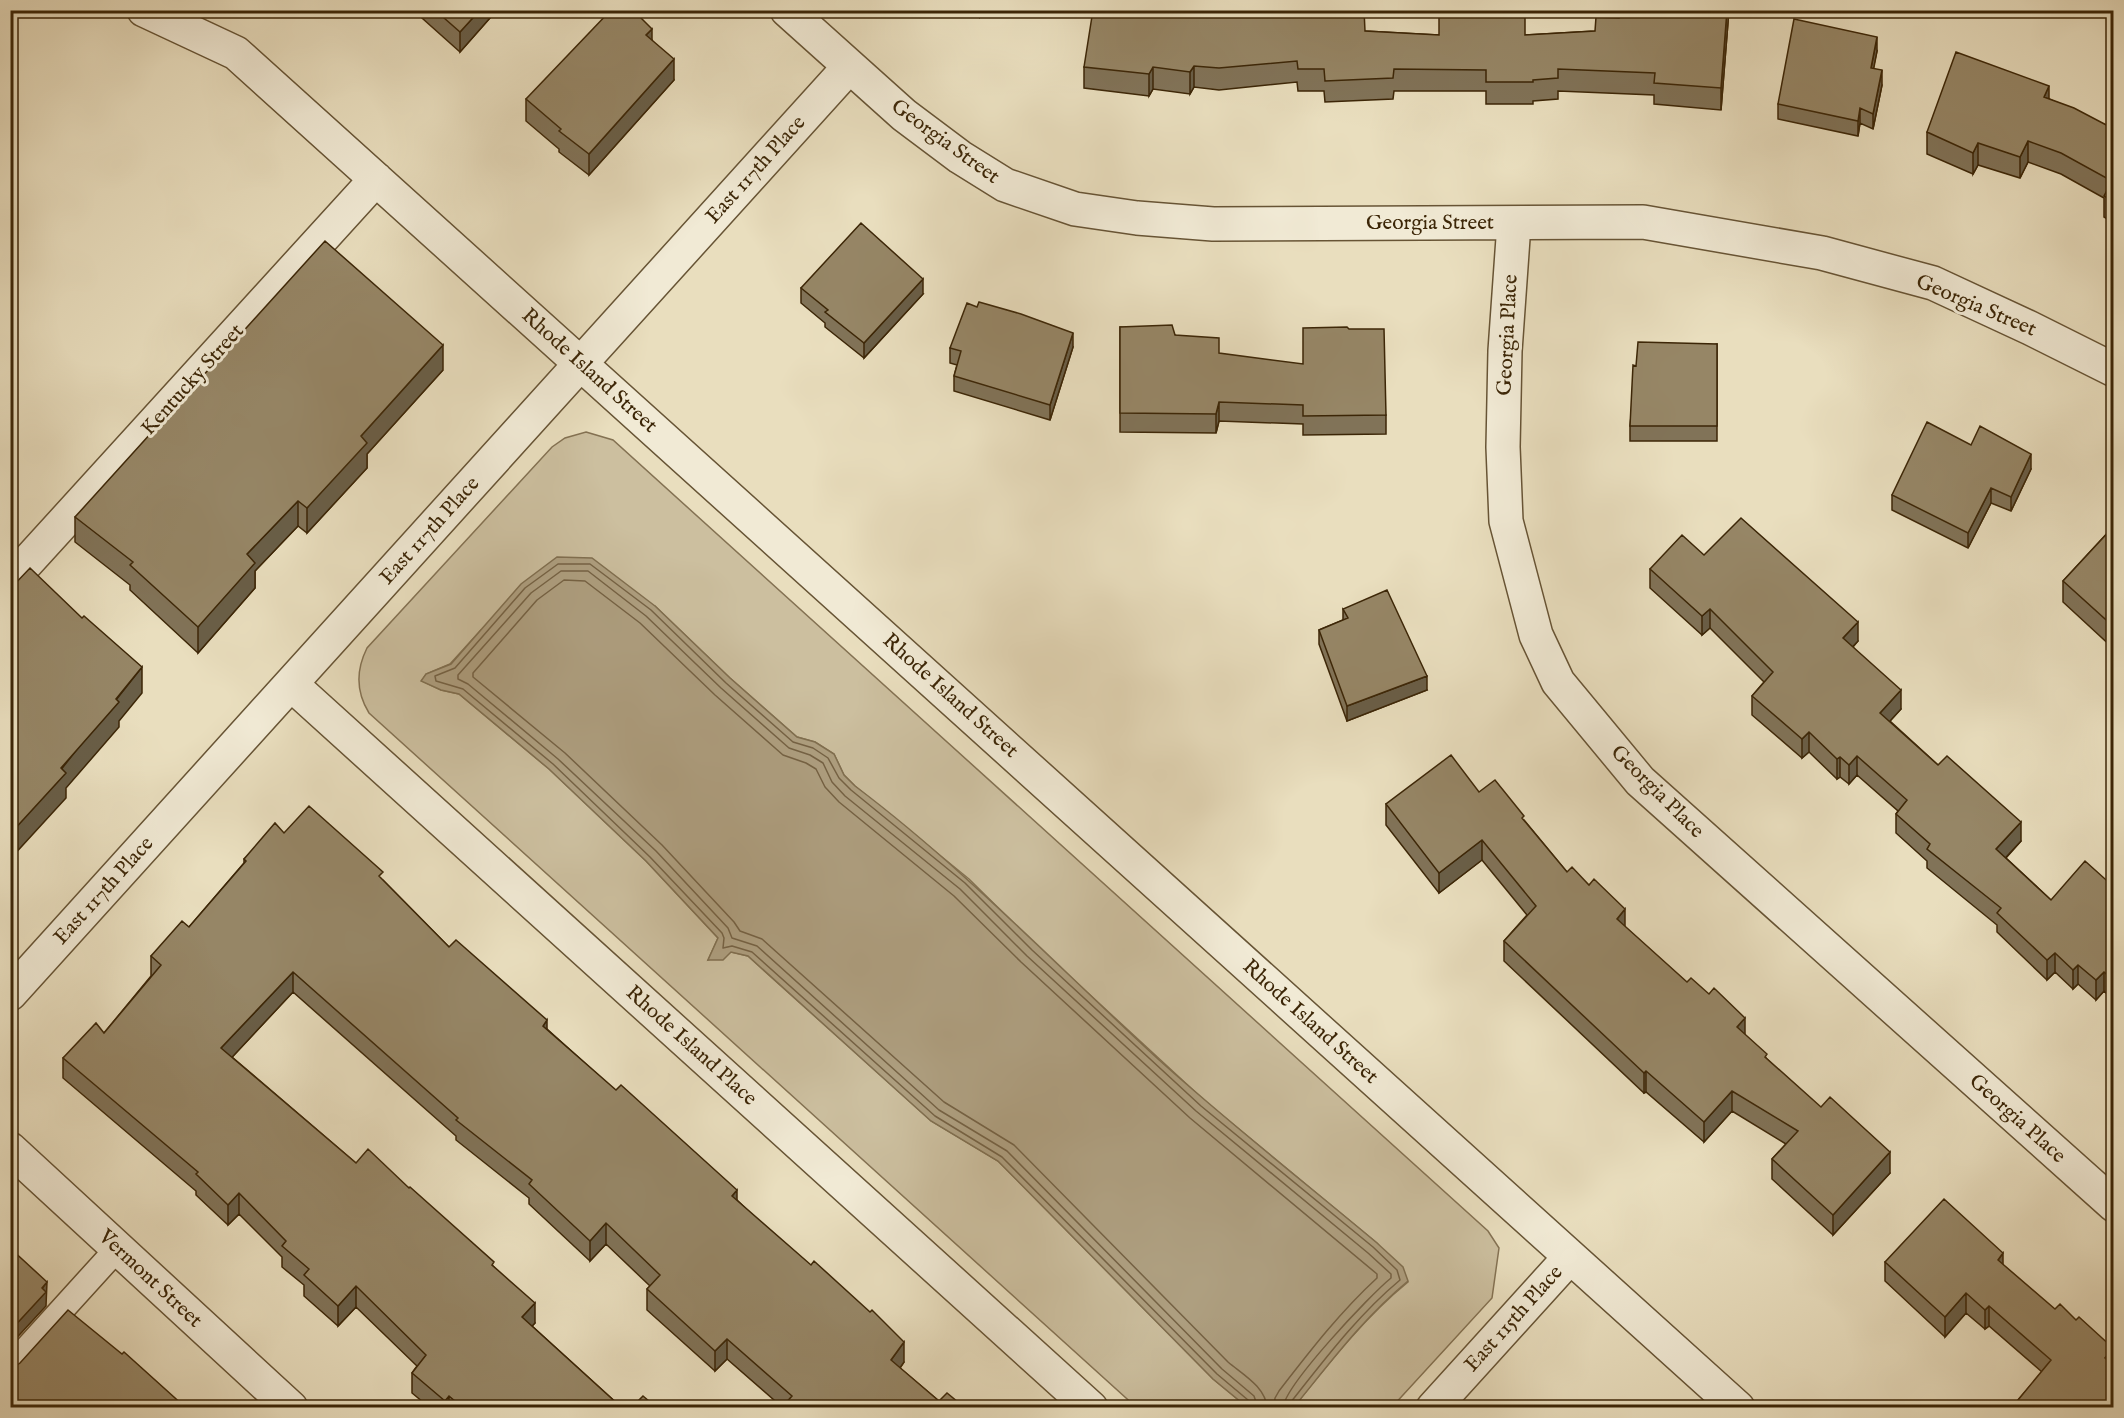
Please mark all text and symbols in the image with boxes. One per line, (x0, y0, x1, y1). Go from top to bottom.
street label: Georgia Street (885, 93, 1005, 191)
street label: East 117th Place (700, 110, 812, 230)
street label: Georgia Street (1366, 210, 1494, 237)
street label: Georgia Street (1912, 269, 2040, 343)
street label: Georgia Place (1491, 273, 1525, 396)
street label: Rhode Island Street (515, 303, 663, 439)
street label: Kentucky Street (136, 318, 250, 442)
street label: East 117th Place (374, 471, 486, 591)
street label: Rhode Island Street (876, 628, 1024, 764)
street label: Georgia Place (1604, 739, 1710, 845)
street label: East 117th Place (48, 831, 160, 951)
street label: Rhode Island Street (1236, 954, 1384, 1090)
street label: Rhode Island Place (620, 980, 763, 1112)
street label: Georgia Place (1963, 1068, 2071, 1170)
street label: Vermont Street (92, 1223, 208, 1334)
street label: East 115th Place (1459, 1260, 1569, 1378)

